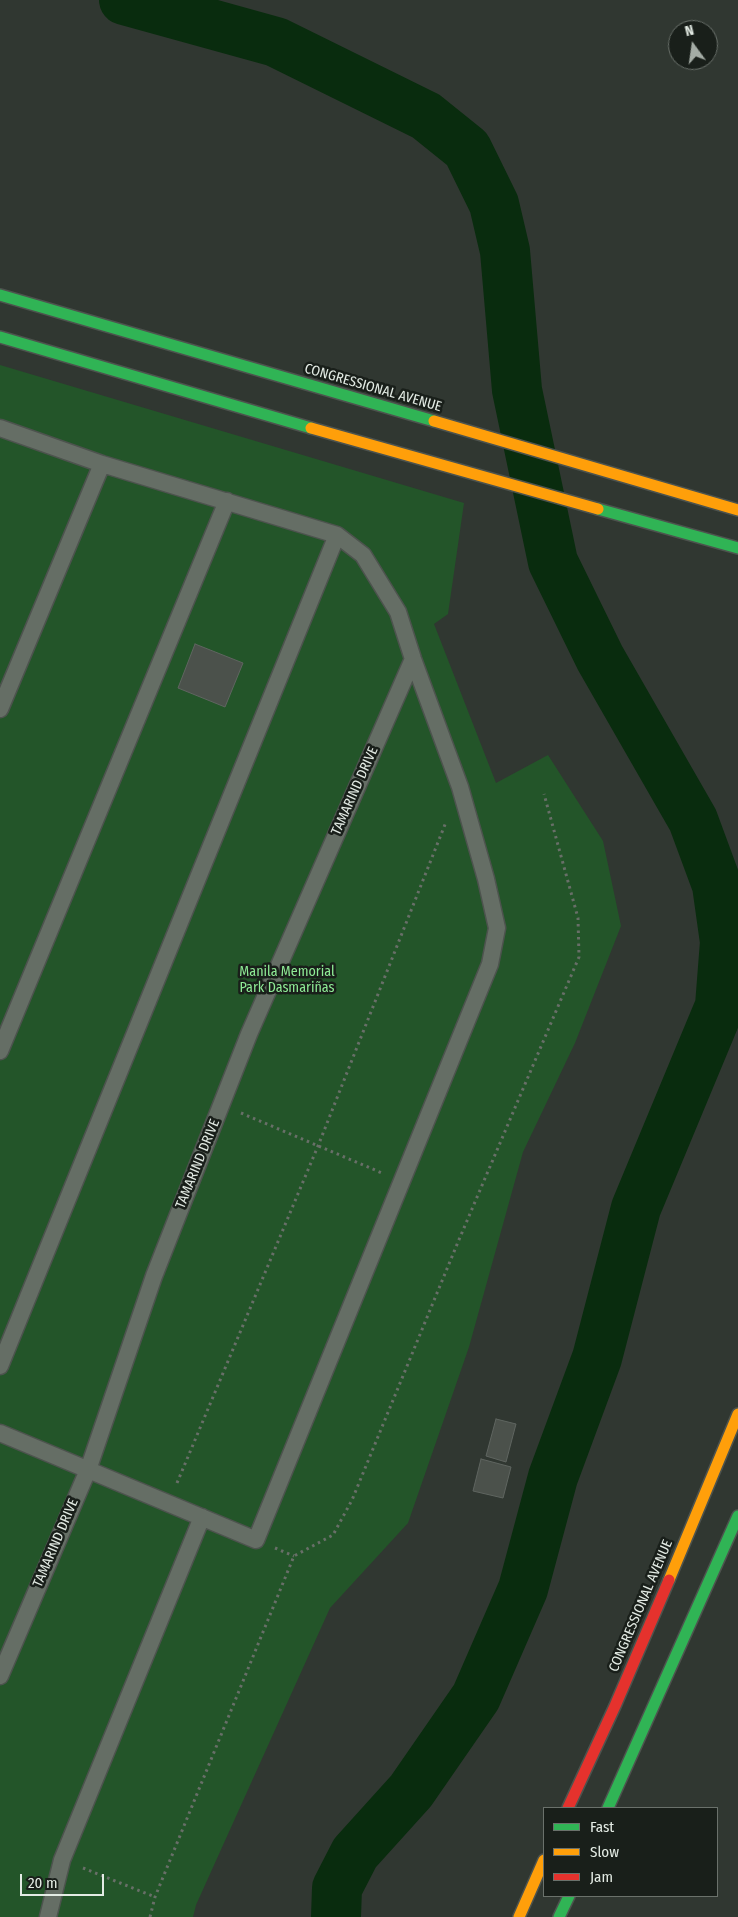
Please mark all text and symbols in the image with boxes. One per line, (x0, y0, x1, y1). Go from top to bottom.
north arrow (668, 20, 718, 70)
text: N (683, 22, 696, 40)
street label: CONGRESSIONAL AVENUE (302, 360, 444, 416)
street label: TAMARIND DRIVE (328, 744, 382, 838)
park label: Manila Memorial Park Dasmariñas (239, 964, 335, 996)
street label: TAMARIND DRIVE (172, 1117, 224, 1211)
street label: TAMARIND DRIVE (30, 1496, 82, 1590)
street label: CONGRESSIONAL AVENUE (606, 1537, 676, 1675)
legend (543, 1807, 718, 1897)
text: Fast (590, 1818, 614, 1836)
text: Slow (590, 1843, 619, 1861)
scale bar (22, 1864, 106, 1896)
text: Jam (590, 1868, 613, 1886)
text: 20 m (28, 1874, 58, 1892)

